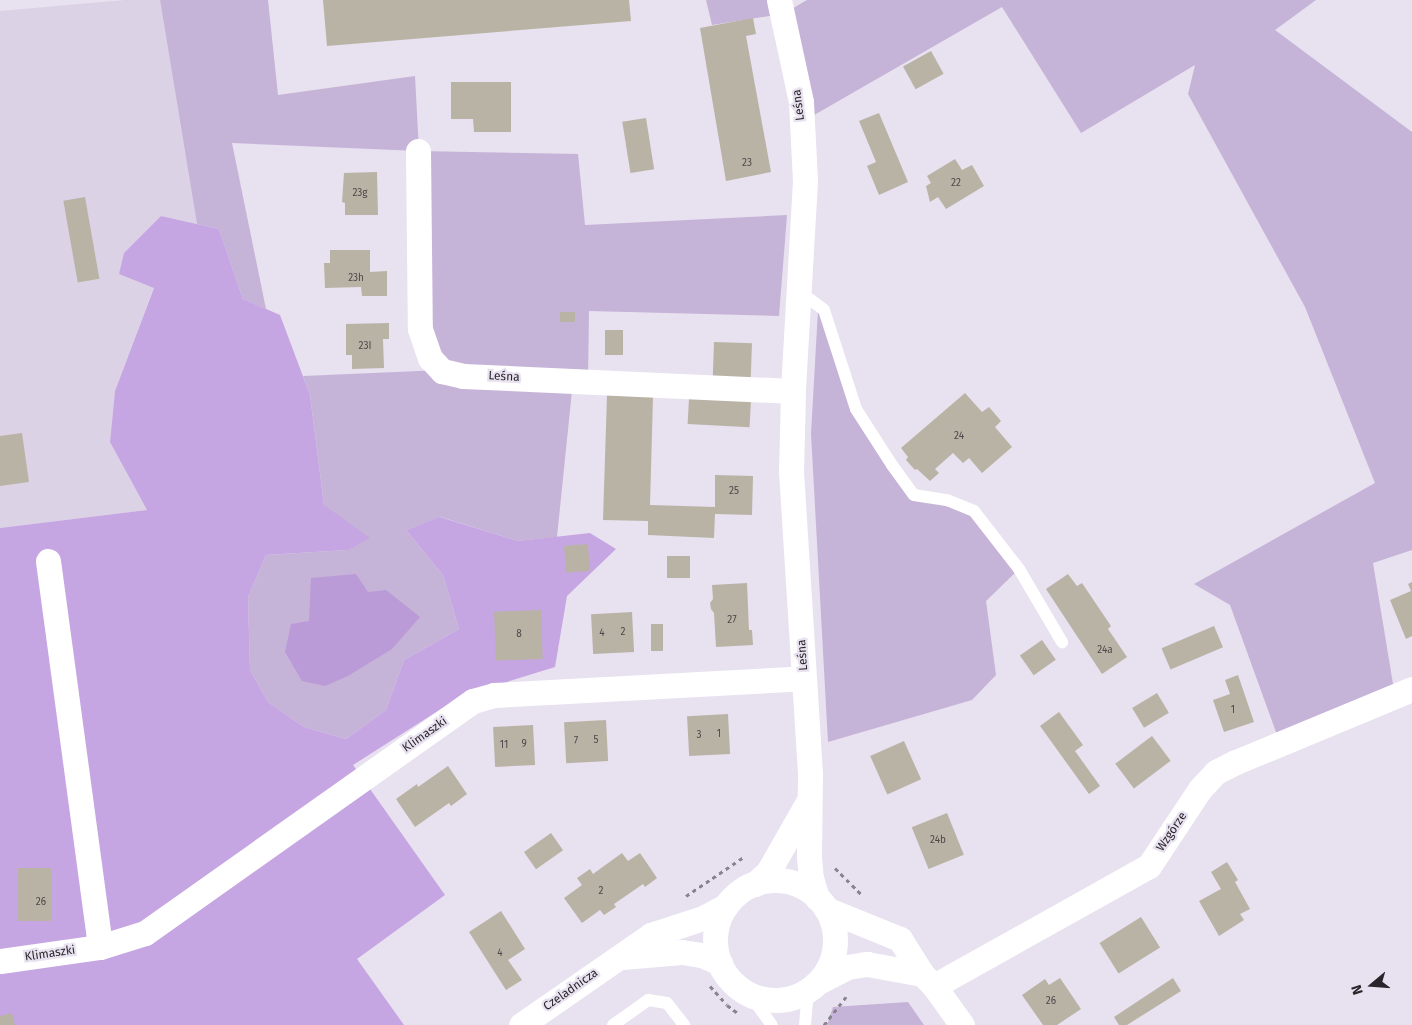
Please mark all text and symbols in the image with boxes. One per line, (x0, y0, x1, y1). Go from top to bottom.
street label: Leśna (790, 89, 808, 121)
house number: 23 (742, 158, 752, 170)
house number: 22 (951, 178, 961, 190)
house number: 23g (352, 188, 368, 200)
house number: 23h (348, 273, 364, 285)
house number: 23I (359, 341, 371, 353)
street label: Leśna (488, 369, 520, 385)
house number: 24 (954, 431, 964, 443)
house number: 25 (729, 486, 739, 498)
house number: 27 (727, 615, 737, 627)
house number: 2 (621, 627, 625, 639)
house number: 4 (599, 628, 605, 640)
house number: 8 (516, 629, 522, 641)
street label: Leśna (795, 639, 811, 671)
house number: 24a (1097, 645, 1113, 657)
house number: 1 (1231, 705, 1235, 717)
street label: Klimaszki (400, 714, 450, 756)
house number: 1 (717, 729, 721, 741)
house number: 3 (697, 730, 701, 742)
house number: 5 (593, 735, 599, 747)
house number: 7 (574, 736, 578, 748)
house number: 9 (521, 739, 527, 751)
house number: 11 (500, 740, 508, 752)
street label: Wzgórze (1154, 810, 1190, 854)
house number: 24b (930, 835, 946, 847)
house number: 2 (599, 886, 603, 898)
house number: 26 (36, 897, 46, 909)
street label: Klimaszki (24, 943, 76, 965)
house number: 4 (497, 948, 503, 960)
north arrow (1347, 960, 1397, 1010)
street label: Czeladnicza (541, 966, 601, 1014)
text: N (1348, 983, 1367, 997)
house number: 26 (1046, 996, 1056, 1008)

